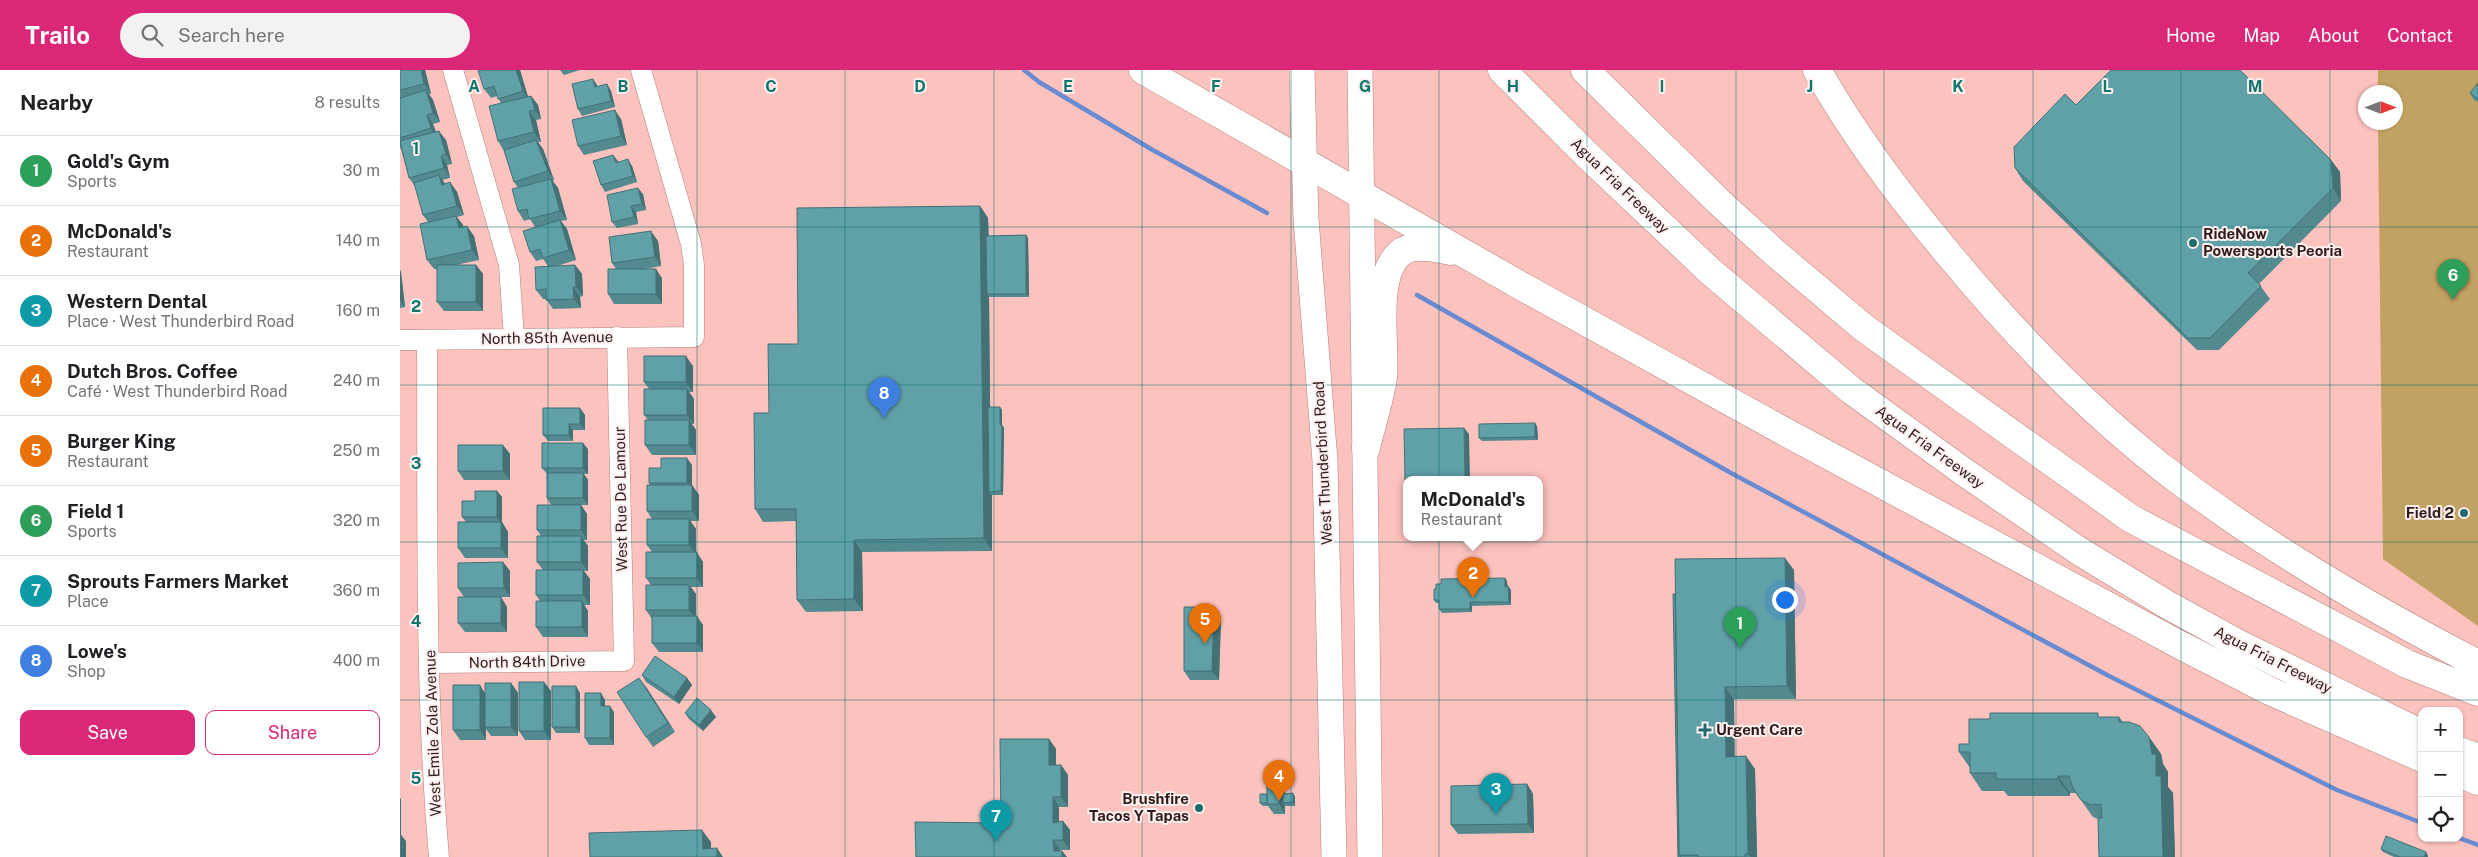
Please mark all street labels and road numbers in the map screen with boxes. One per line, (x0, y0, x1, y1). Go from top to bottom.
street label: Agua Fria Freeway (1568, 134, 1673, 237)
street label: North 85th Avenue (481, 328, 613, 347)
street label: West Thunderbird Road (1310, 381, 1335, 545)
street label: Agua Fria Freeway (1873, 402, 1988, 492)
street label: West Rue De Lamour (611, 426, 630, 572)
street label: Agua Fria Freeway (2212, 623, 2335, 697)
street label: West Emile Zola Avenue (421, 649, 444, 817)
street label: North 84th Drive (469, 652, 585, 671)

